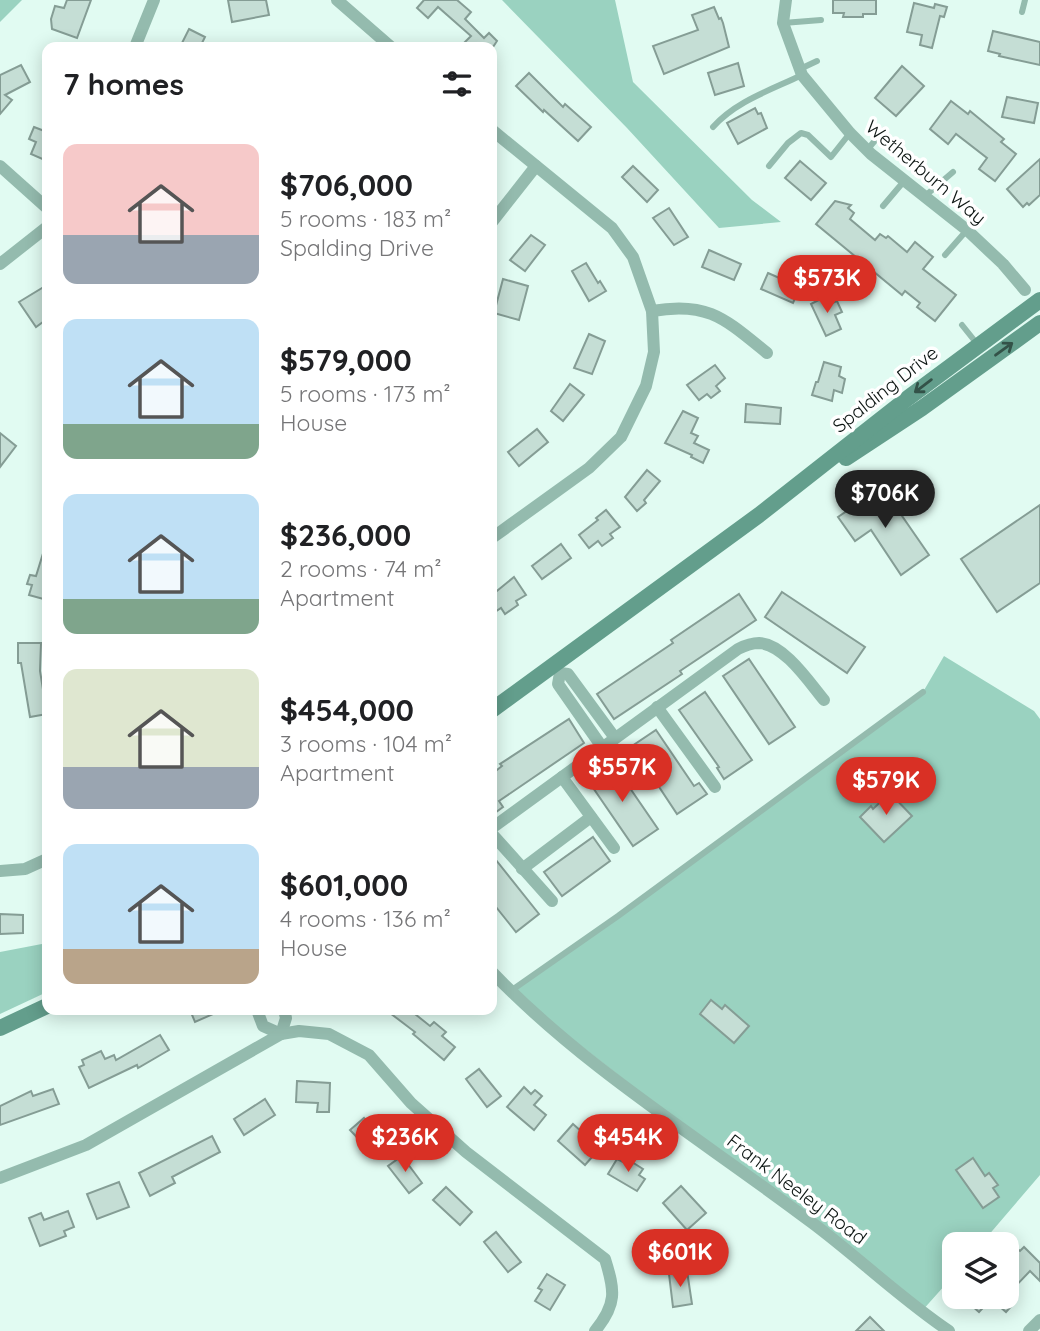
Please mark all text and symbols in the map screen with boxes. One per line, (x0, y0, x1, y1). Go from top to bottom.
text: 7 homes (63, 65, 184, 103)
icon: filters (438, 65, 476, 103)
street label: Wetherburn Way (861, 114, 991, 230)
text: $706,000 (280, 166, 413, 204)
icon: home (119, 172, 203, 256)
text: 5 rooms · 183 m² (280, 204, 451, 233)
text: Spalding Drive (280, 233, 434, 262)
pin: $573K (778, 256, 876, 315)
text: $573K (793, 263, 861, 292)
street label: Spalding Drive (827, 340, 943, 438)
text: $579,000 (280, 341, 412, 379)
one-way arrow (994, 342, 1013, 356)
icon: home (119, 347, 203, 431)
text: 5 rooms · 173 m² (280, 379, 451, 408)
one-way arrow (914, 379, 933, 393)
text: House (280, 408, 347, 437)
pin: $706K (836, 470, 934, 530)
text: $706K (851, 478, 919, 507)
text: $236,000 (280, 516, 411, 554)
icon: home (119, 522, 203, 606)
text: 2 rooms · 74 m² (280, 554, 442, 583)
text: Apartment (280, 583, 394, 612)
text: $454,000 (280, 691, 414, 729)
icon: home (119, 697, 203, 781)
text: 3 rooms · 104 m² (280, 729, 452, 758)
pin: $557K (573, 744, 671, 804)
text: $557K (588, 752, 656, 781)
text: Apartment (280, 758, 394, 787)
pin: $579K (837, 758, 935, 817)
text: $579K (852, 765, 920, 794)
text: $601,000 (280, 866, 408, 904)
icon: home (119, 872, 203, 956)
text: 4 rooms · 136 m² (280, 904, 451, 933)
text: House (280, 933, 347, 962)
pin: $236K (356, 1114, 454, 1174)
pin: $454K (579, 1114, 677, 1174)
text: $236K (372, 1122, 438, 1151)
text: $454K (593, 1122, 663, 1151)
street label: Frank Neeley Road (722, 1129, 872, 1249)
pin: $601K (631, 1230, 729, 1289)
map controls (942, 1232, 1019, 1309)
button: layers (942, 1232, 1019, 1309)
text: $601K (648, 1237, 712, 1266)

